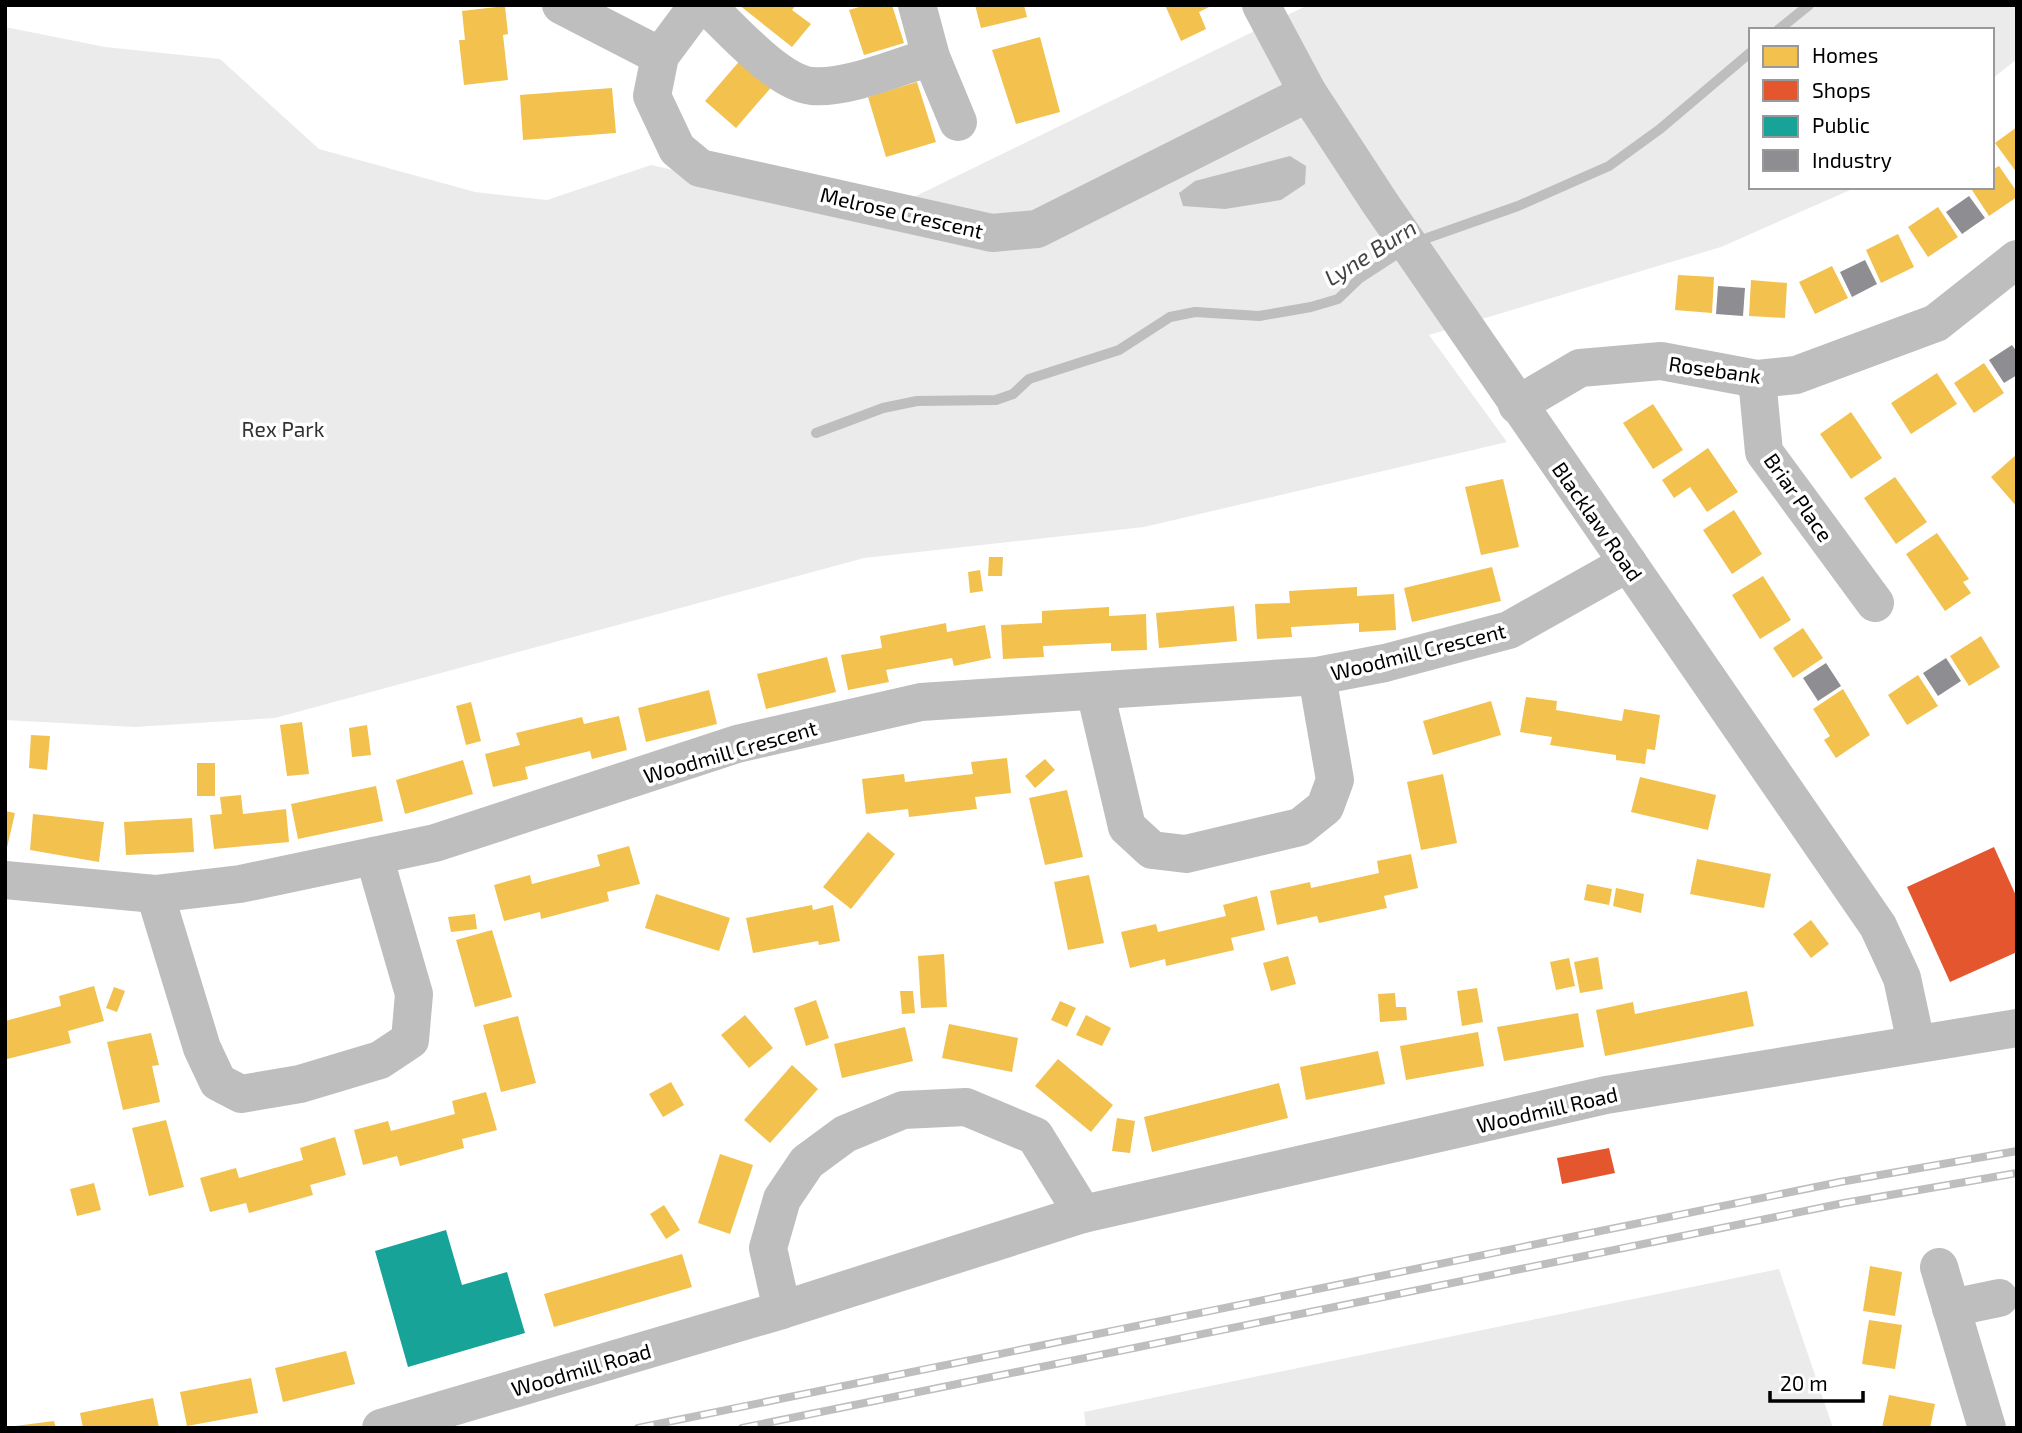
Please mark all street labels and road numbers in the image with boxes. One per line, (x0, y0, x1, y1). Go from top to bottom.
street label: Melrose Crescent (818, 181, 986, 243)
street label: Rosebank (1667, 350, 1763, 388)
street label: Briar Place (1759, 448, 1839, 546)
street label: Blacklaw Road (1548, 457, 1648, 585)
street label: Woodmill Crescent (1328, 617, 1508, 685)
street label: Woodmill Crescent (640, 714, 820, 788)
street label: Woodmill Road (1474, 1081, 1620, 1137)
street label: Woodmill Road (508, 1337, 654, 1401)

